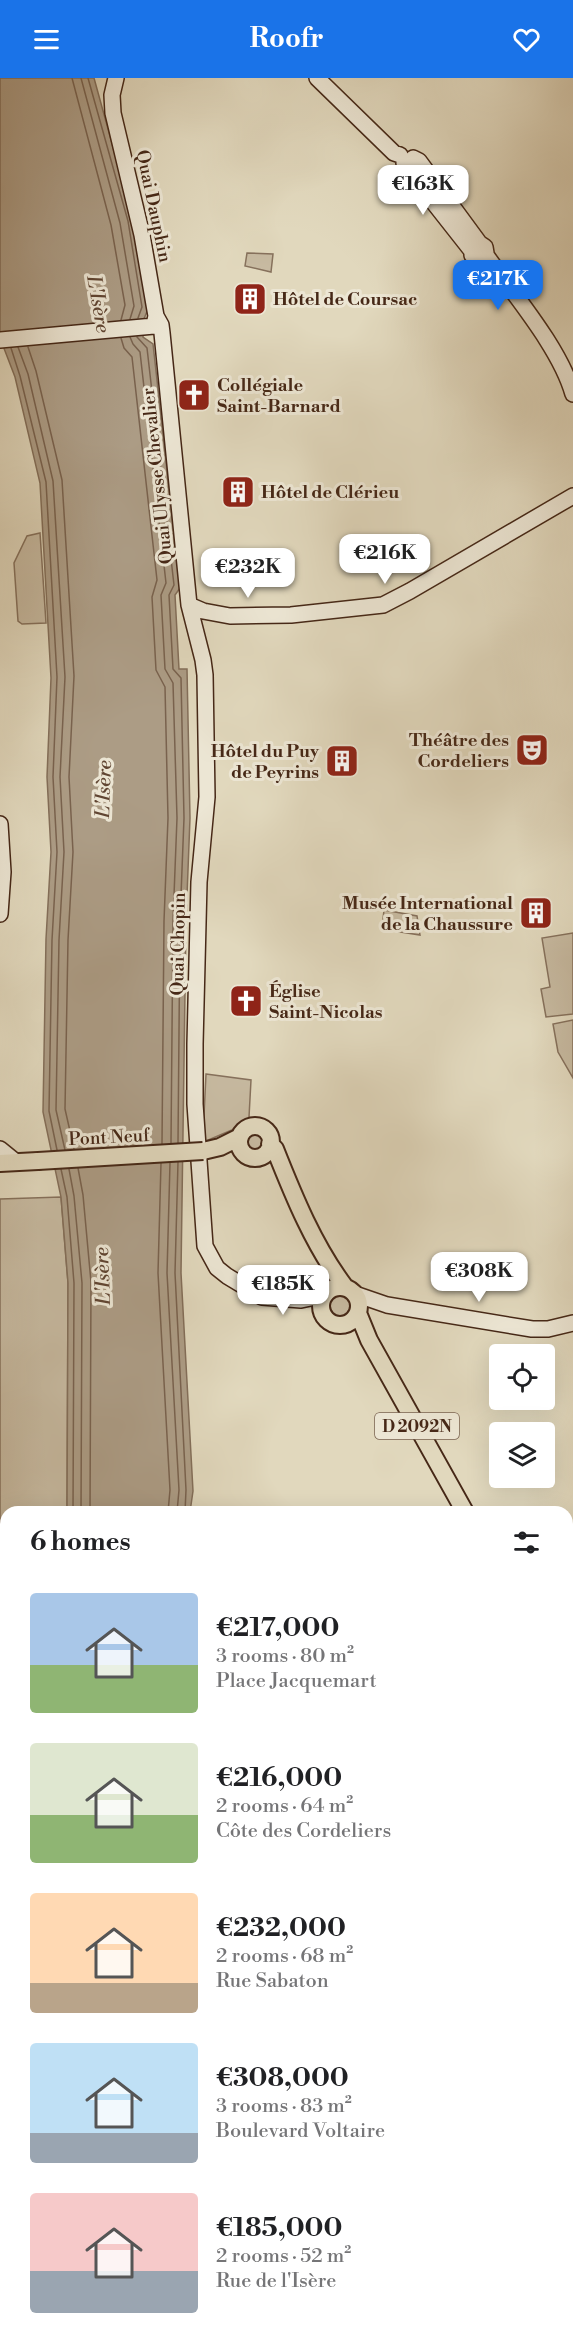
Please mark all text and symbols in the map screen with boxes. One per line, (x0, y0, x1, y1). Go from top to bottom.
text: Roofr (249, 22, 324, 56)
icon: menu (30, 23, 63, 56)
icon: heart (510, 23, 543, 56)
street label: Quai Dauphin (130, 148, 177, 265)
pin: €163K (381, 165, 465, 216)
text: €163K (392, 172, 454, 197)
pin: €217K (456, 260, 540, 311)
text: €217K (467, 267, 529, 292)
water label: L'Isère (80, 273, 115, 336)
building icon: Hôtel de Coursac (232, 281, 268, 317)
place label: Hôtel de Coursac (273, 288, 417, 311)
place label: Collégiale Saint-Barnard (217, 374, 341, 418)
church icon: Collégiale Saint-Barnard (176, 377, 212, 413)
street label: Quai Ulysse Chevalier (137, 386, 178, 565)
building icon: Hôtel de Clérieu (220, 474, 256, 510)
place label: Hôtel de Clérieu (261, 481, 399, 504)
pin: €216K (343, 534, 427, 585)
text: €216K (353, 541, 417, 566)
pin: €232K (206, 548, 290, 599)
text: €232K (215, 555, 281, 580)
place label: Théâtre des Cordeliers (409, 729, 509, 773)
theatre icon: Théâtre des Cordeliers (514, 732, 550, 768)
place label: Hôtel du Puy de Peyrins (211, 740, 320, 784)
building icon: Hôtel du Puy de Peyrins (324, 743, 360, 779)
water label: L'Isère (91, 759, 118, 819)
street label: Quai Chopin (166, 892, 191, 996)
place label: Musée International de la Chaussure (342, 892, 513, 936)
building icon: Musée International de la Chaussure (518, 895, 554, 931)
place label: Église Saint-Nicolas (269, 980, 383, 1024)
church icon: Église Saint-Nicolas (228, 983, 264, 1019)
street label: Pont Neuf (68, 1124, 152, 1151)
water label: L'Isère (90, 1246, 117, 1306)
pin: €308K (437, 1252, 521, 1303)
text: €308K (445, 1259, 513, 1284)
pin: €185K (241, 1265, 325, 1316)
text: €185K (251, 1272, 315, 1297)
map controls (489, 1344, 555, 1488)
button: locate (489, 1344, 555, 1410)
road number: D 2092N (375, 1413, 459, 1439)
button: layers (489, 1422, 555, 1488)
text: 6 homes (30, 1526, 131, 1558)
icon: filters (510, 1526, 543, 1559)
text: €217,000 (216, 1612, 339, 1644)
icon: home (78, 1617, 150, 1689)
text: 3 rooms · 80 m² (216, 1644, 354, 1669)
text: Place Jacquemart (216, 1669, 377, 1694)
text: €216,000 (216, 1762, 342, 1794)
icon: home (78, 1767, 150, 1839)
text: 2 rooms · 64 m² (216, 1794, 353, 1819)
text: Côte des Cordeliers (216, 1819, 391, 1844)
text: €232,000 (216, 1912, 346, 1944)
icon: home (78, 1917, 150, 1989)
text: 2 rooms · 68 m² (216, 1944, 353, 1969)
text: Rue Sabaton (216, 1969, 329, 1994)
text: €308,000 (216, 2062, 349, 2094)
icon: home (78, 2067, 150, 2139)
text: 3 rooms · 83 m² (216, 2094, 352, 2119)
text: Boulevard Voltaire (216, 2119, 385, 2144)
text: €185,000 (216, 2212, 342, 2244)
icon: home (78, 2217, 150, 2289)
text: 2 rooms · 52 m² (216, 2244, 351, 2269)
text: Rue de l'Isère (216, 2269, 336, 2294)

